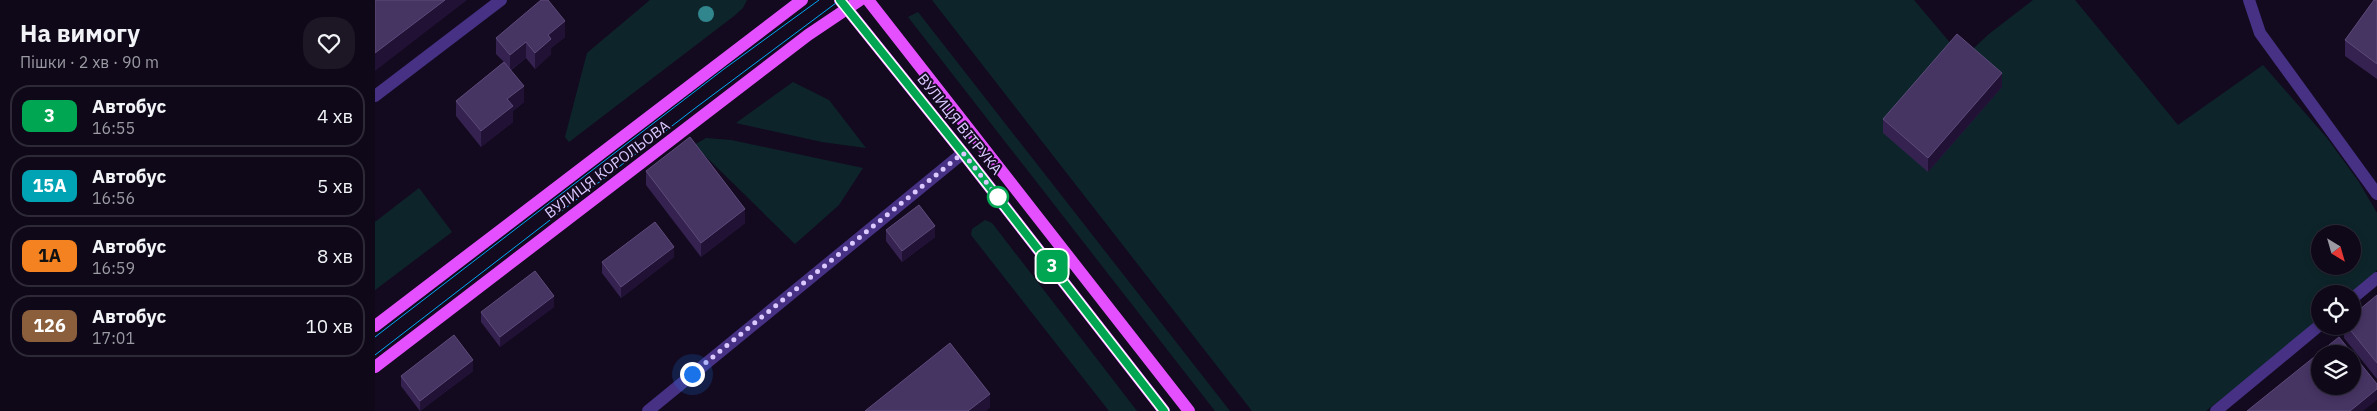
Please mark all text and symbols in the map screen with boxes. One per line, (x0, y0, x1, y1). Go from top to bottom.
text: На вимогу (20, 17, 140, 49)
button: heart (303, 17, 355, 69)
text: Пішки · 2 хв · 90 m (20, 52, 159, 72)
street label: ВУЛИЦЯ ВІТРУКА (913, 70, 1007, 179)
text: Автобус (92, 94, 166, 118)
text: 3 (44, 104, 55, 127)
text: 4 хв (317, 104, 353, 128)
street label: ВУЛИЦЯ КОРОЛЬОВА (541, 116, 674, 222)
text: 16:55 (92, 118, 135, 138)
text: Автобус (92, 164, 166, 188)
text: 15A (33, 174, 66, 197)
text: 5 хв (317, 174, 353, 198)
unlabelled marker (987, 186, 1009, 208)
text: 16:56 (92, 188, 135, 208)
north arrow (2311, 225, 2361, 275)
map controls (2311, 225, 2361, 395)
text: Автобус (92, 234, 166, 258)
text: 1А (38, 244, 61, 267)
text: 8 хв (317, 244, 353, 268)
line badge: 3 (1036, 250, 1068, 282)
text: 3 (1047, 254, 1057, 277)
text: 16:59 (92, 258, 135, 278)
button: locate (2311, 285, 2361, 335)
text: Автобус (92, 304, 166, 328)
text: 126 (33, 314, 66, 337)
text: 10 хв (305, 314, 353, 338)
text: 17:01 (92, 328, 135, 348)
button: layers (2311, 345, 2361, 395)
your location (680, 362, 705, 387)

